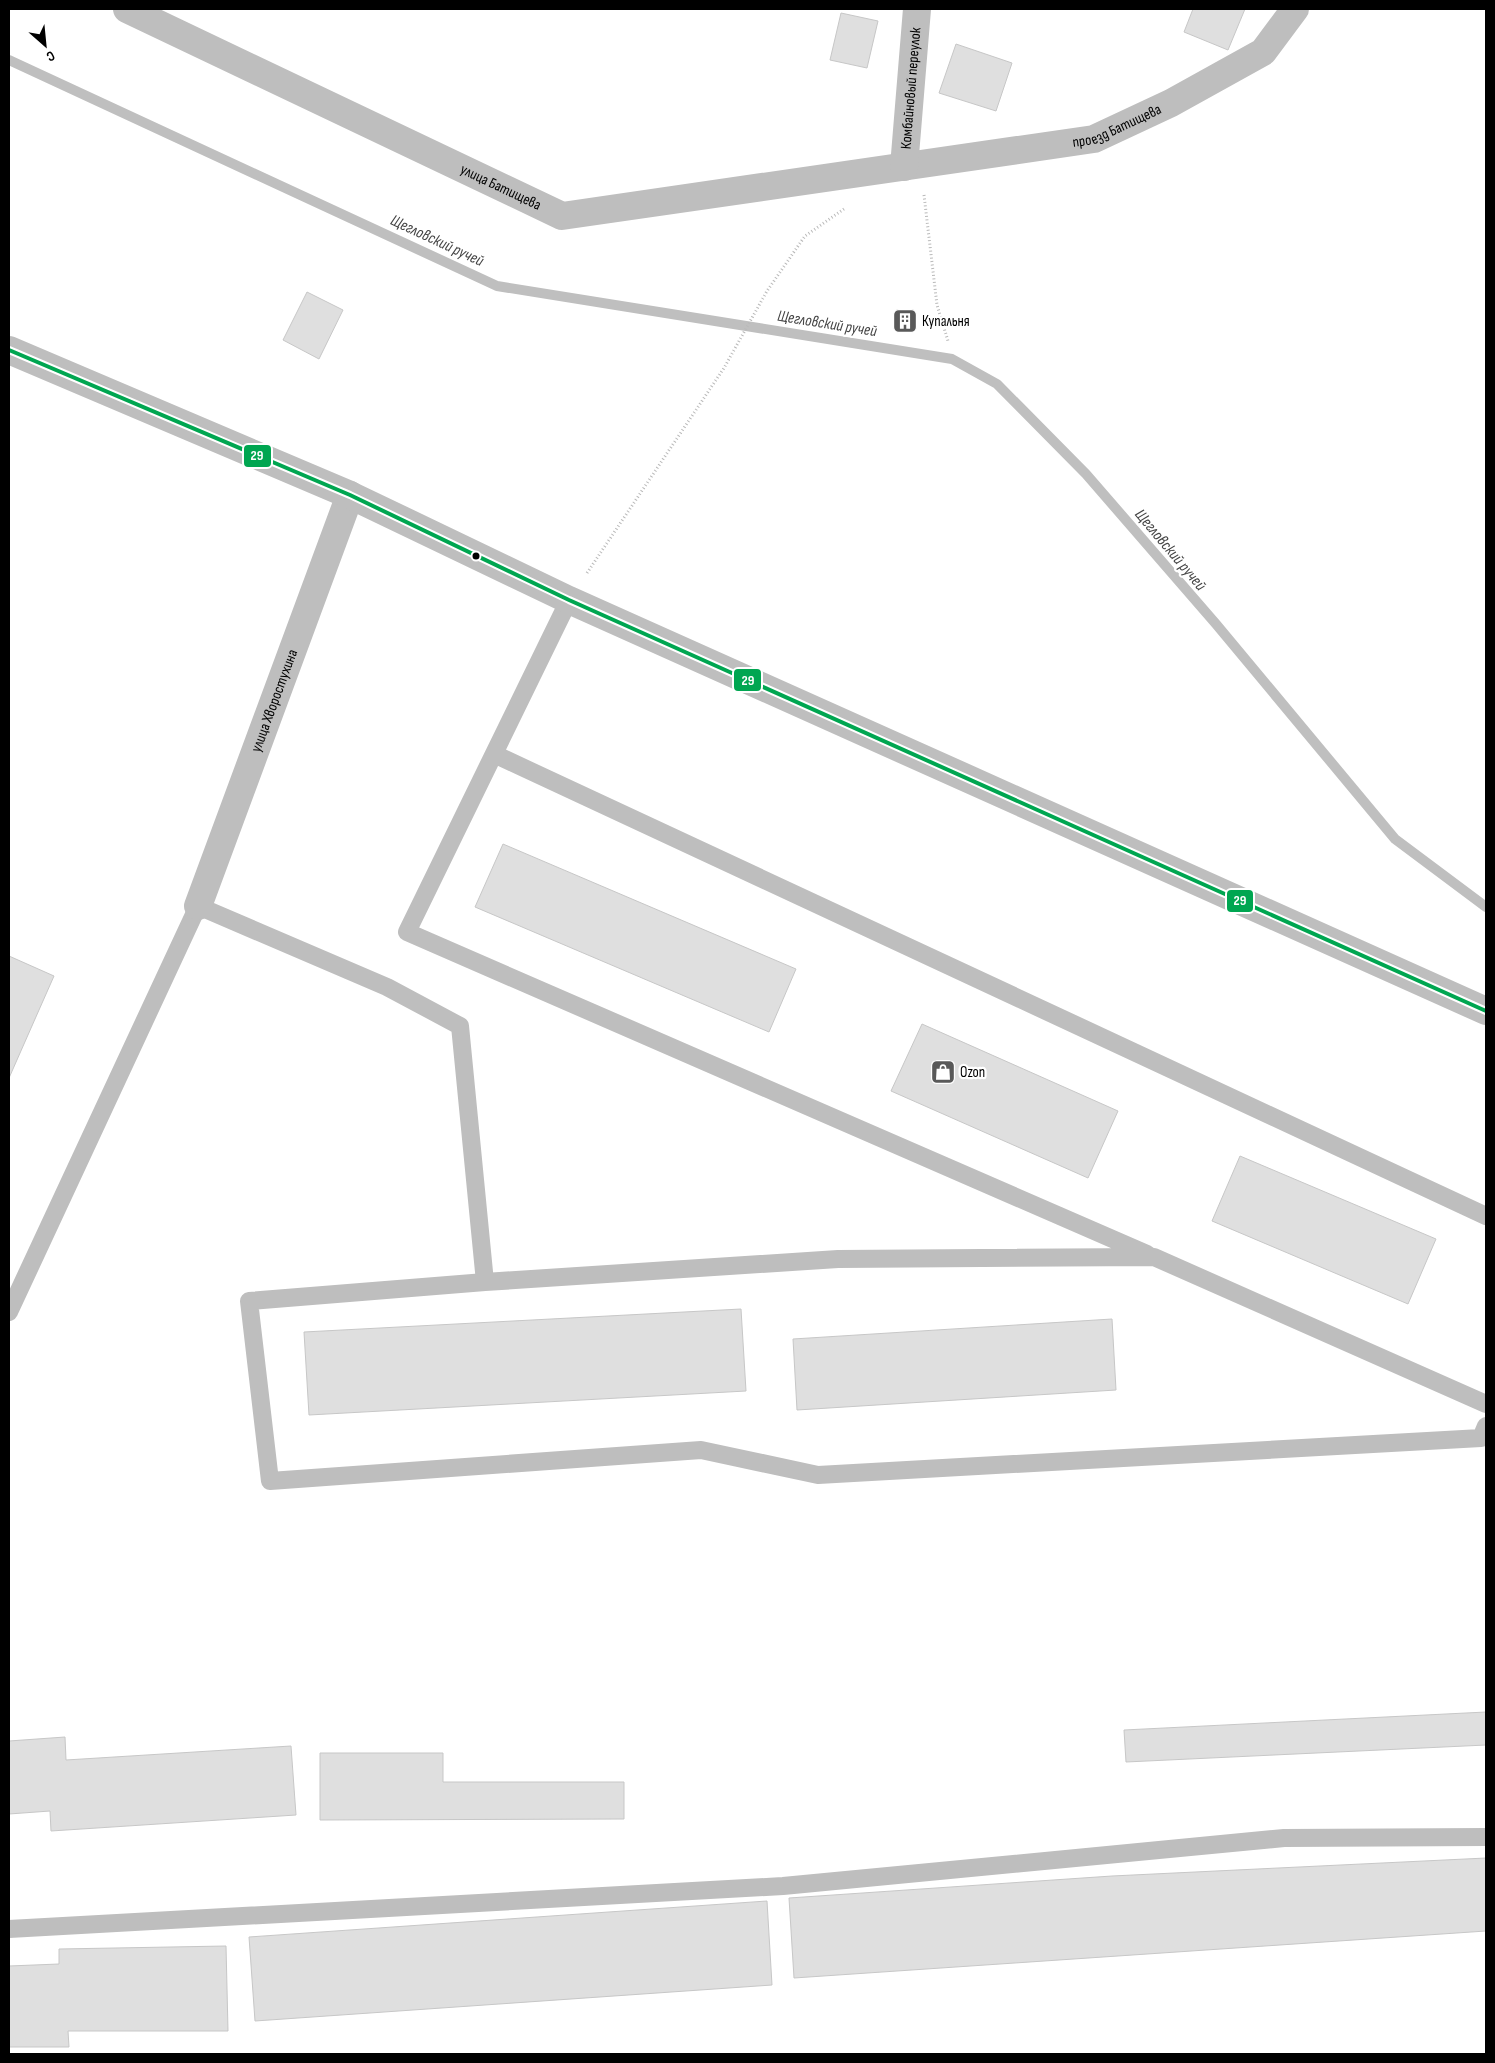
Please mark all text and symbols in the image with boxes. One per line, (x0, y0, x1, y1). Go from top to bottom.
north arrow (20, 20, 70, 70)
street label: Комбайновый переулок (896, 26, 925, 150)
text: С (44, 47, 58, 65)
street label: проезд Батищева (1071, 99, 1164, 152)
street label: улица Батищева (457, 160, 545, 214)
water label: Щегловский ручей (387, 211, 487, 271)
water label: Щегловский ручей (776, 307, 879, 341)
building icon: Купальня (892, 308, 918, 334)
place label: Купальня (922, 312, 970, 331)
line badge: 29 (243, 444, 272, 468)
text: 29 (251, 447, 264, 464)
water label: Щегловский ручей (1130, 505, 1210, 595)
unlabelled marker (471, 551, 481, 561)
street label: улица Хворостухина (246, 646, 302, 755)
line badge: 29 (733, 668, 762, 692)
text: 29 (742, 672, 755, 689)
line badge: 29 (1226, 889, 1254, 913)
text: 29 (1234, 892, 1247, 909)
shop icon: Ozon (930, 1059, 956, 1085)
place label: Ozon (960, 1063, 985, 1082)

